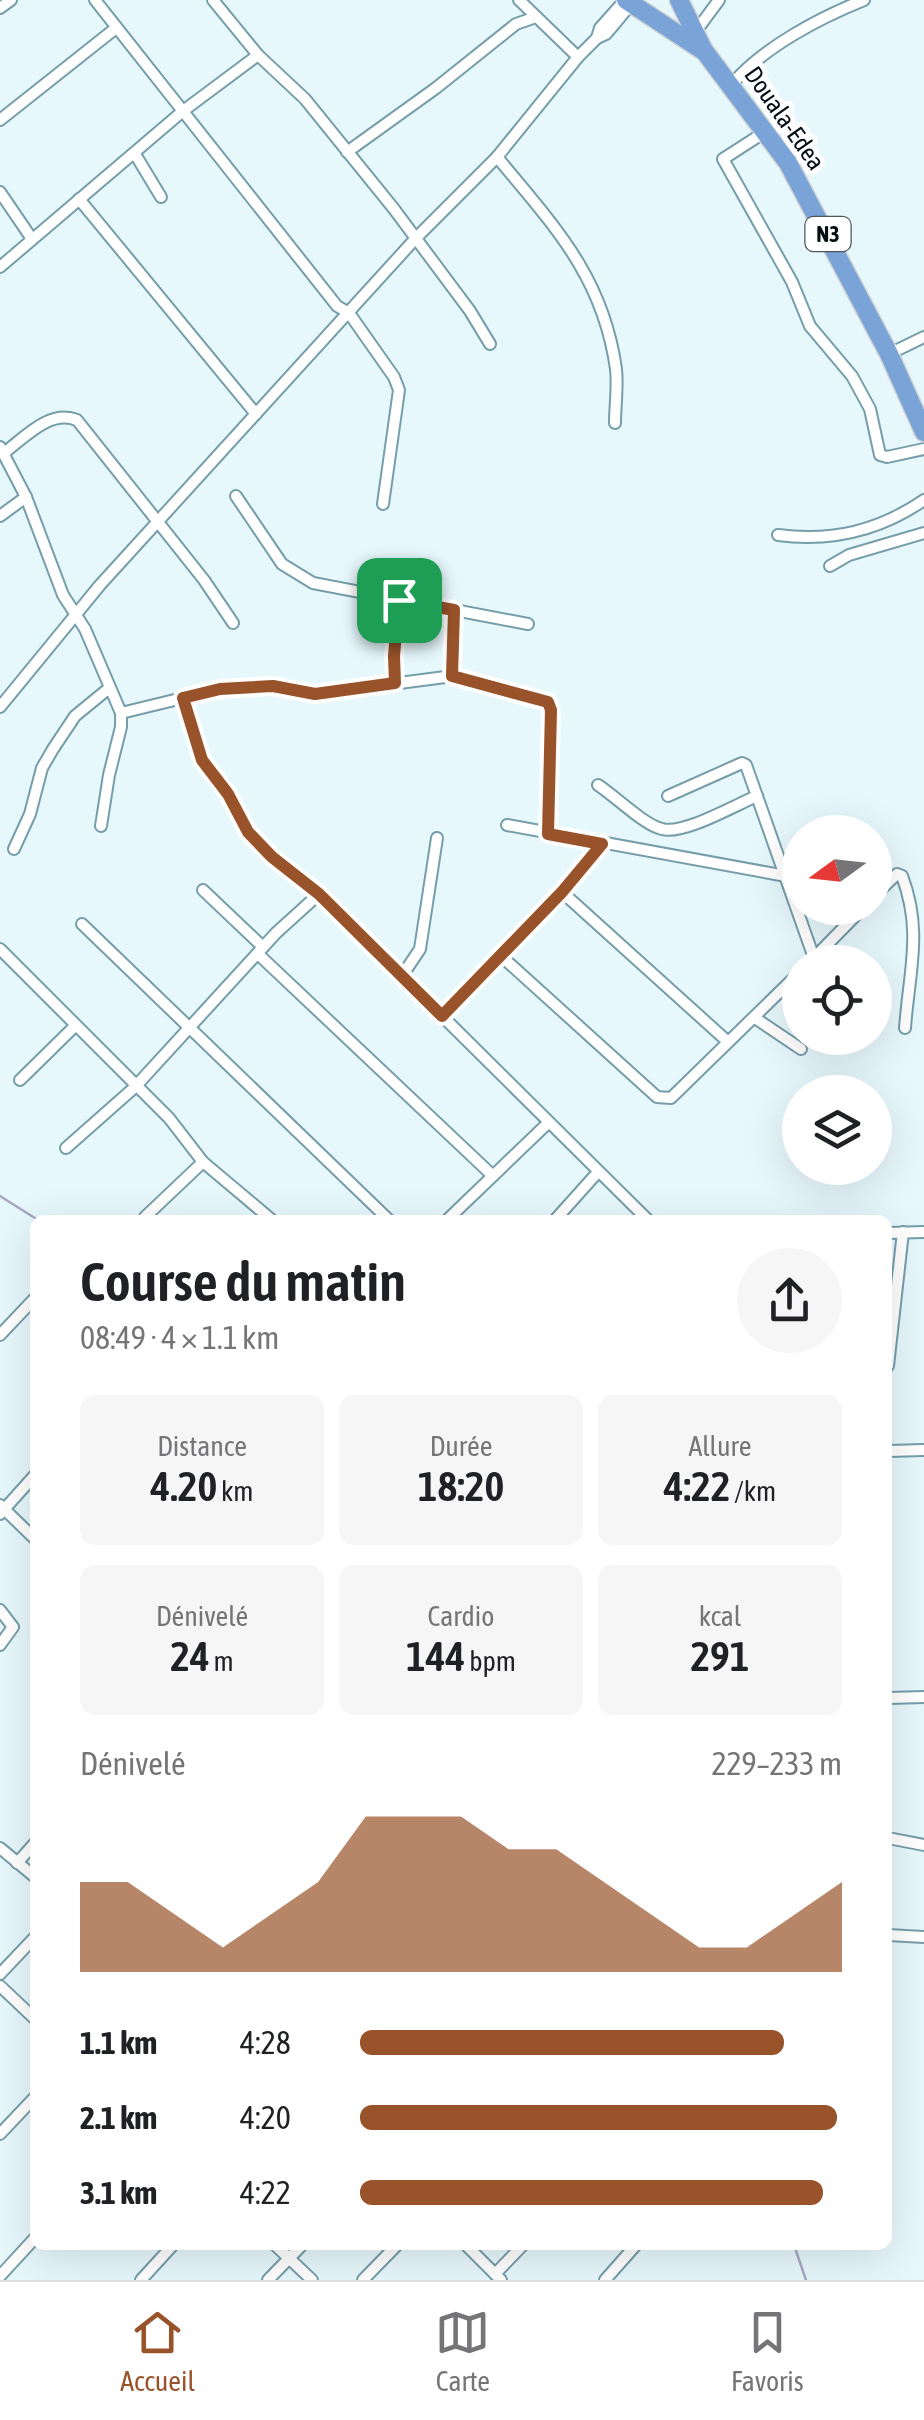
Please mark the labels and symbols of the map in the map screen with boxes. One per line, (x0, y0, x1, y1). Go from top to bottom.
street label: Douala-Edea (739, 61, 831, 175)
road number: N3 (806, 217, 850, 251)
pin (357, 558, 442, 643)
north arrow (782, 815, 892, 925)

